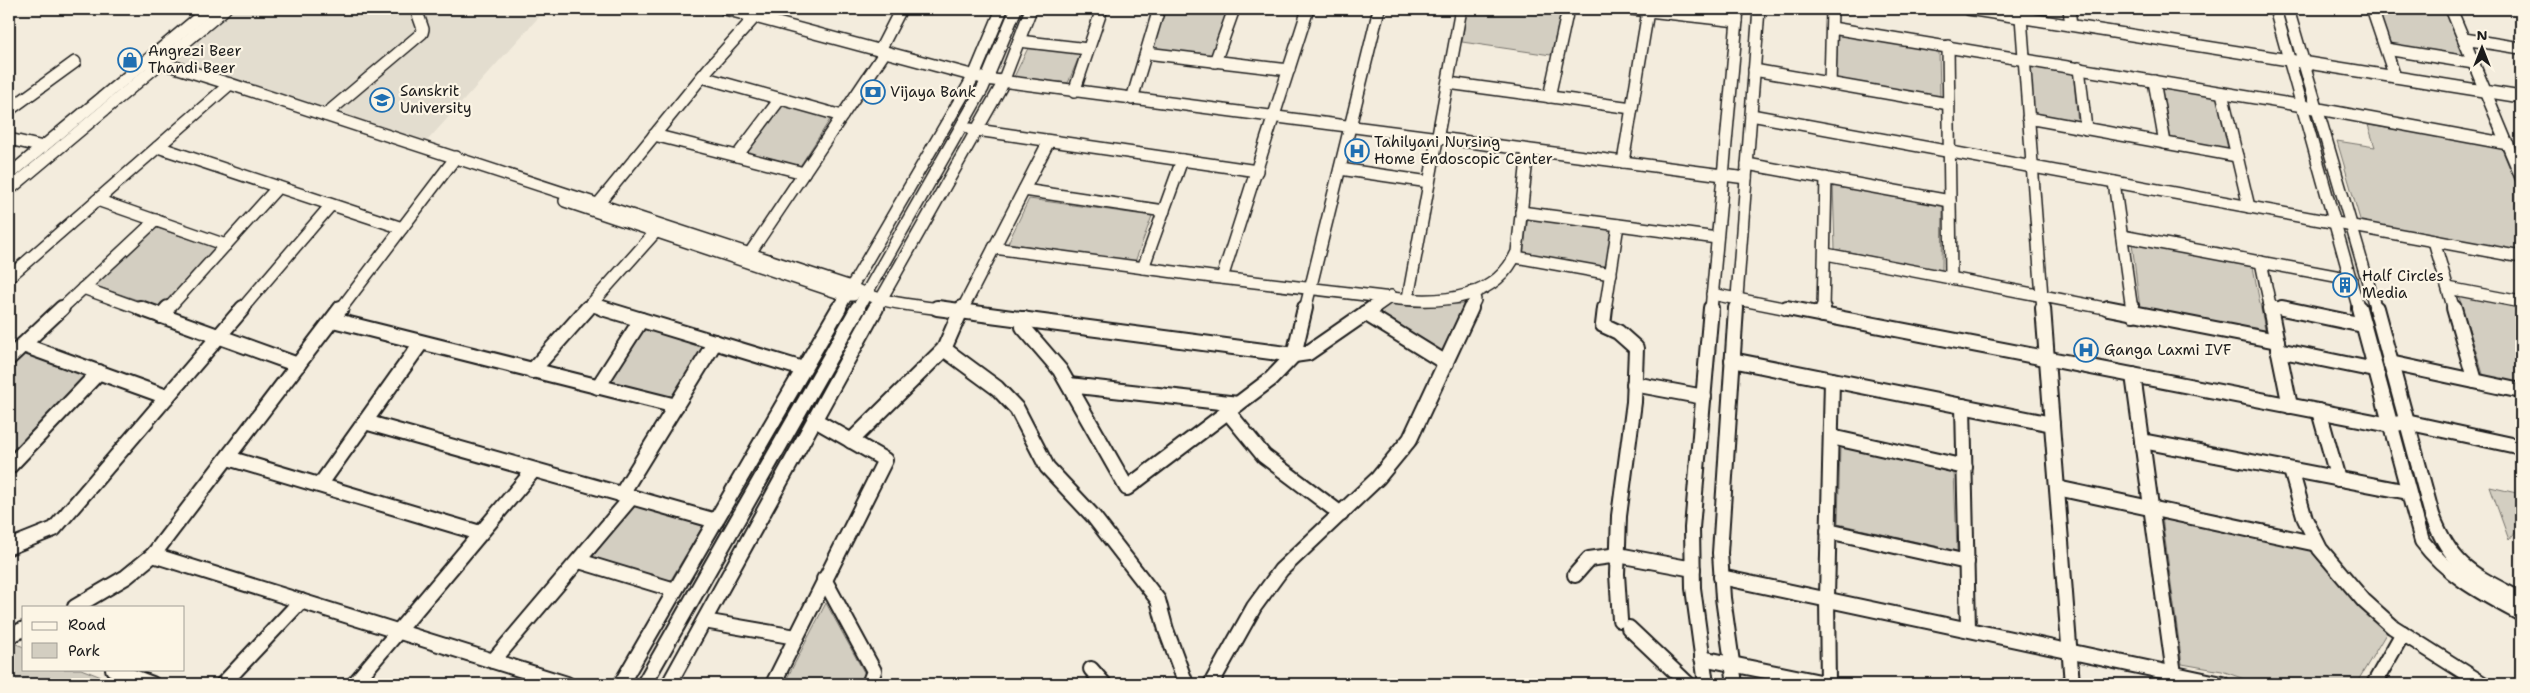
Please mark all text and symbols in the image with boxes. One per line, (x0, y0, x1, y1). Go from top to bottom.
north arrow (2458, 22, 2508, 72)
text: N (2476, 26, 2488, 44)
place label: Angrezi Beer Thandi Beer (148, 41, 242, 78)
shop icon: Angrezi Beer Thandi Beer (117, 47, 143, 73)
bank icon: Vijaya Bank (860, 79, 886, 105)
place label: Sanskrit University (400, 81, 472, 118)
place label: Vijaya Bank (890, 82, 976, 102)
school or university icon: Sanskrit University (369, 87, 395, 113)
place label: Tahilyani Nursing Home Endoscopic Center (1374, 132, 1553, 169)
hospital icon: Tahilyani Nursing Home Endoscopic Center (1344, 138, 1370, 164)
place label: Half Circles Media (2362, 266, 2444, 303)
building icon: Half Circles Media (2332, 272, 2358, 298)
hospital icon: Ganga Laxmi IVF (2073, 337, 2099, 363)
place label: Ganga Laxmi IVF (2104, 340, 2231, 360)
legend (22, 606, 185, 670)
text: Road (68, 615, 106, 635)
text: Park (68, 641, 100, 661)

